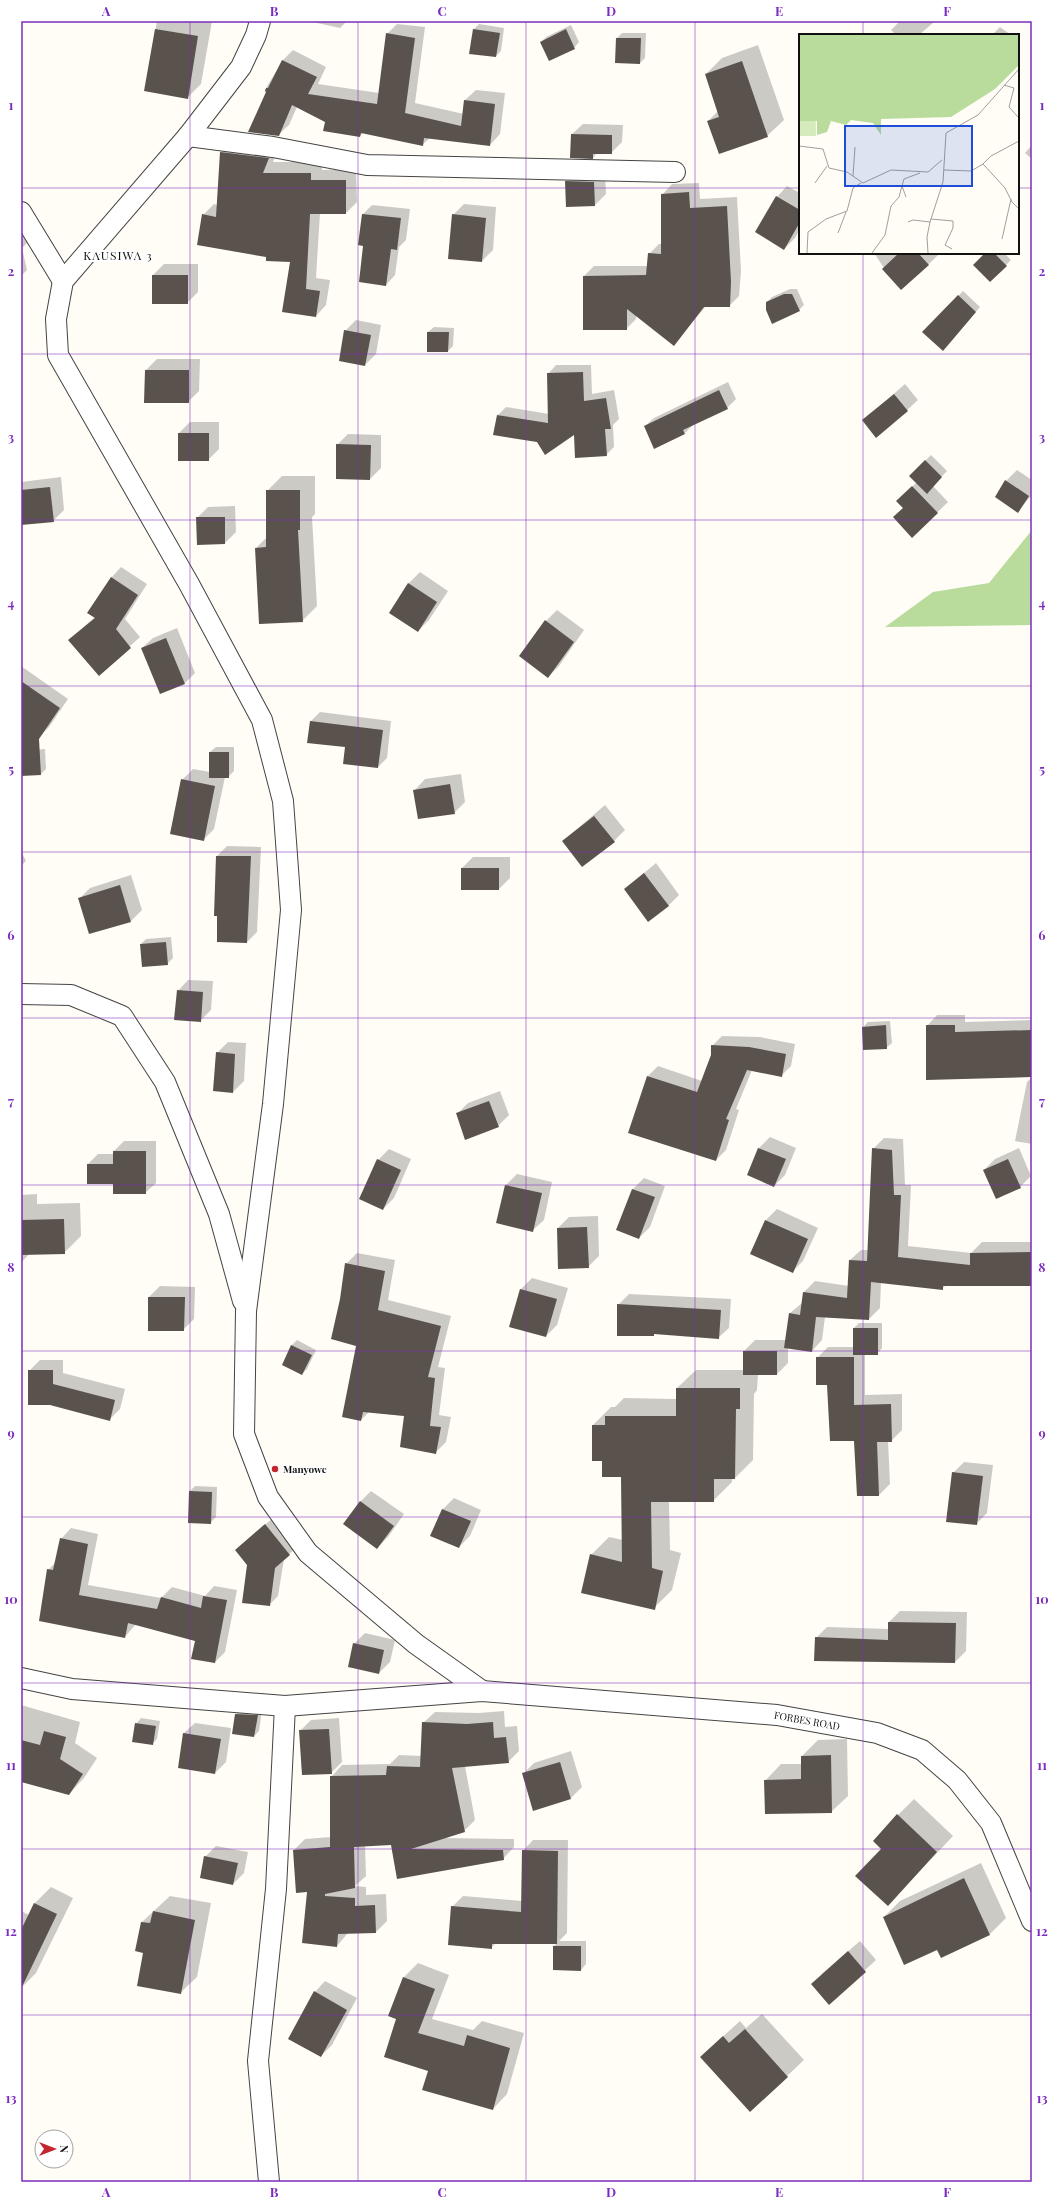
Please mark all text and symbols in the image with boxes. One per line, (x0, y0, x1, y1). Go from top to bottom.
text: A (101, 2, 111, 19)
text: B (270, 2, 279, 19)
text: C (437, 2, 447, 19)
text: D (606, 2, 616, 19)
text: E (775, 2, 783, 19)
text: F (943, 2, 951, 19)
inset map (799, 34, 1019, 254)
text: 1 (9, 96, 14, 113)
text: 1 (1040, 96, 1045, 113)
district label: KAUSIWA 3 (83, 247, 153, 263)
text: 2 (8, 262, 15, 279)
text: 2 (1039, 262, 1046, 279)
text: 3 (8, 428, 14, 445)
text: 3 (1039, 428, 1045, 445)
text: 4 (8, 594, 15, 611)
text: 4 (1039, 594, 1046, 611)
text: 5 (8, 760, 14, 777)
text: 5 (1039, 760, 1045, 777)
text: 6 (7, 926, 15, 943)
text: 6 (1038, 926, 1046, 943)
text: 7 (8, 1092, 14, 1109)
text: 7 (1039, 1092, 1045, 1109)
text: 8 (7, 1258, 15, 1275)
text: 8 (1038, 1258, 1046, 1275)
text: 9 (7, 1424, 15, 1441)
text: 9 (1038, 1424, 1046, 1441)
place label: Manyowe (283, 1462, 327, 1476)
marker: Manyowe (270, 1464, 280, 1474)
text: 10 (4, 1590, 18, 1607)
text: 10 (1035, 1590, 1049, 1607)
street label: FORBES ROAD (773, 1708, 841, 1733)
text: 11 (6, 1756, 16, 1773)
text: 11 (1037, 1756, 1047, 1773)
text: 12 (5, 1922, 17, 1939)
text: 12 (1036, 1922, 1048, 1939)
text: 13 (5, 2089, 17, 2106)
text: 13 (1036, 2089, 1048, 2106)
north arrow (34, 2129, 74, 2169)
text: N (57, 2145, 72, 2153)
text: A (101, 2183, 111, 2200)
text: B (270, 2183, 279, 2200)
text: C (437, 2183, 447, 2200)
text: D (606, 2183, 616, 2200)
text: E (775, 2183, 783, 2200)
text: F (943, 2183, 951, 2200)

